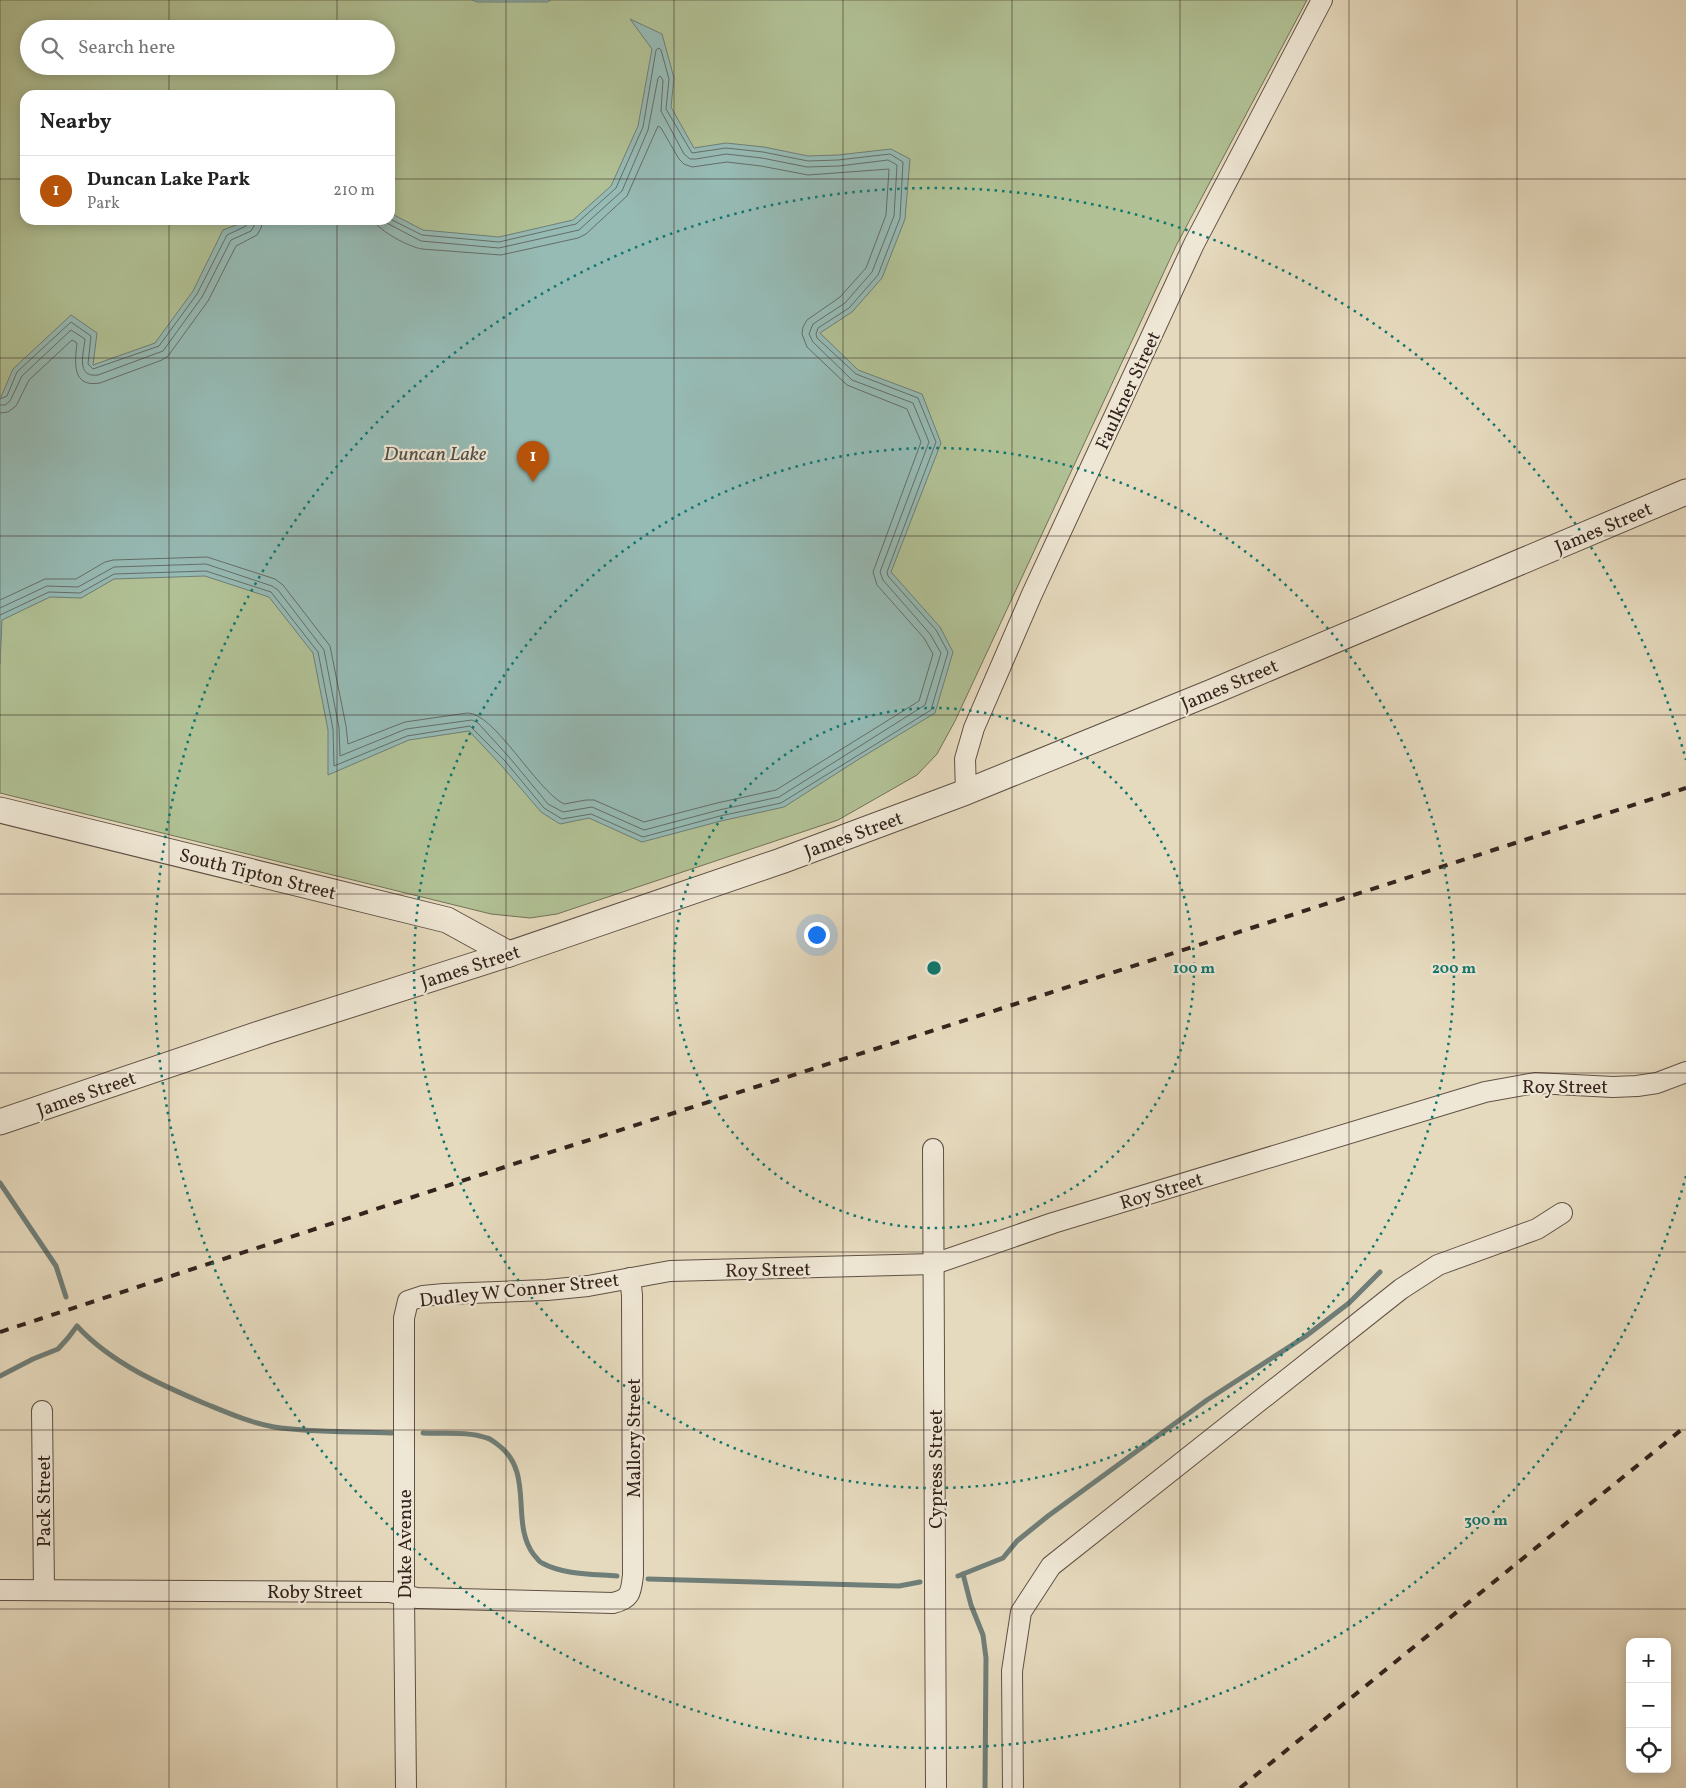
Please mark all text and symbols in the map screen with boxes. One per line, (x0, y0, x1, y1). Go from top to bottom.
search box (20, 20, 395, 75)
icon: search (38, 34, 66, 62)
text: Search here (78, 35, 175, 61)
text: Nearby (40, 108, 111, 137)
text: Duncan Lake Park (87, 167, 250, 193)
text: 1 (53, 180, 59, 202)
text: 210 m (333, 180, 375, 202)
text: Park (87, 193, 120, 215)
street label: Faulkner Street (1090, 327, 1168, 454)
water label: Duncan Lake (384, 441, 487, 469)
pin: 1 (517, 441, 549, 482)
street label: James Street (1551, 497, 1657, 561)
street label: James Street (1177, 654, 1283, 718)
street label: James Street (801, 806, 907, 866)
street label: South Tipton Street (176, 843, 339, 907)
your location (804, 922, 830, 948)
street label: James Street (417, 939, 524, 996)
centre of rings (925, 959, 943, 977)
text: 100 m (1173, 959, 1216, 980)
text: 200 m (1432, 959, 1476, 980)
street label: James Street (34, 1066, 140, 1124)
street label: Roy Street (1522, 1075, 1608, 1101)
street label: Roy Street (1117, 1167, 1207, 1217)
street label: Roy Street (725, 1257, 812, 1285)
street label: Dudley W Conner Street (418, 1268, 621, 1314)
street label: Mallory Street (622, 1378, 648, 1498)
street label: Cypress Street (924, 1409, 950, 1529)
street label: Pack Street (32, 1454, 58, 1547)
street label: Duke Avenue (393, 1489, 419, 1599)
text: 300 m (1464, 1511, 1508, 1532)
street label: Roby Street (267, 1580, 363, 1606)
map controls (1626, 1638, 1671, 1773)
button: + (1626, 1638, 1671, 1683)
button: − (1626, 1683, 1671, 1728)
button: locate (1626, 1728, 1671, 1773)

